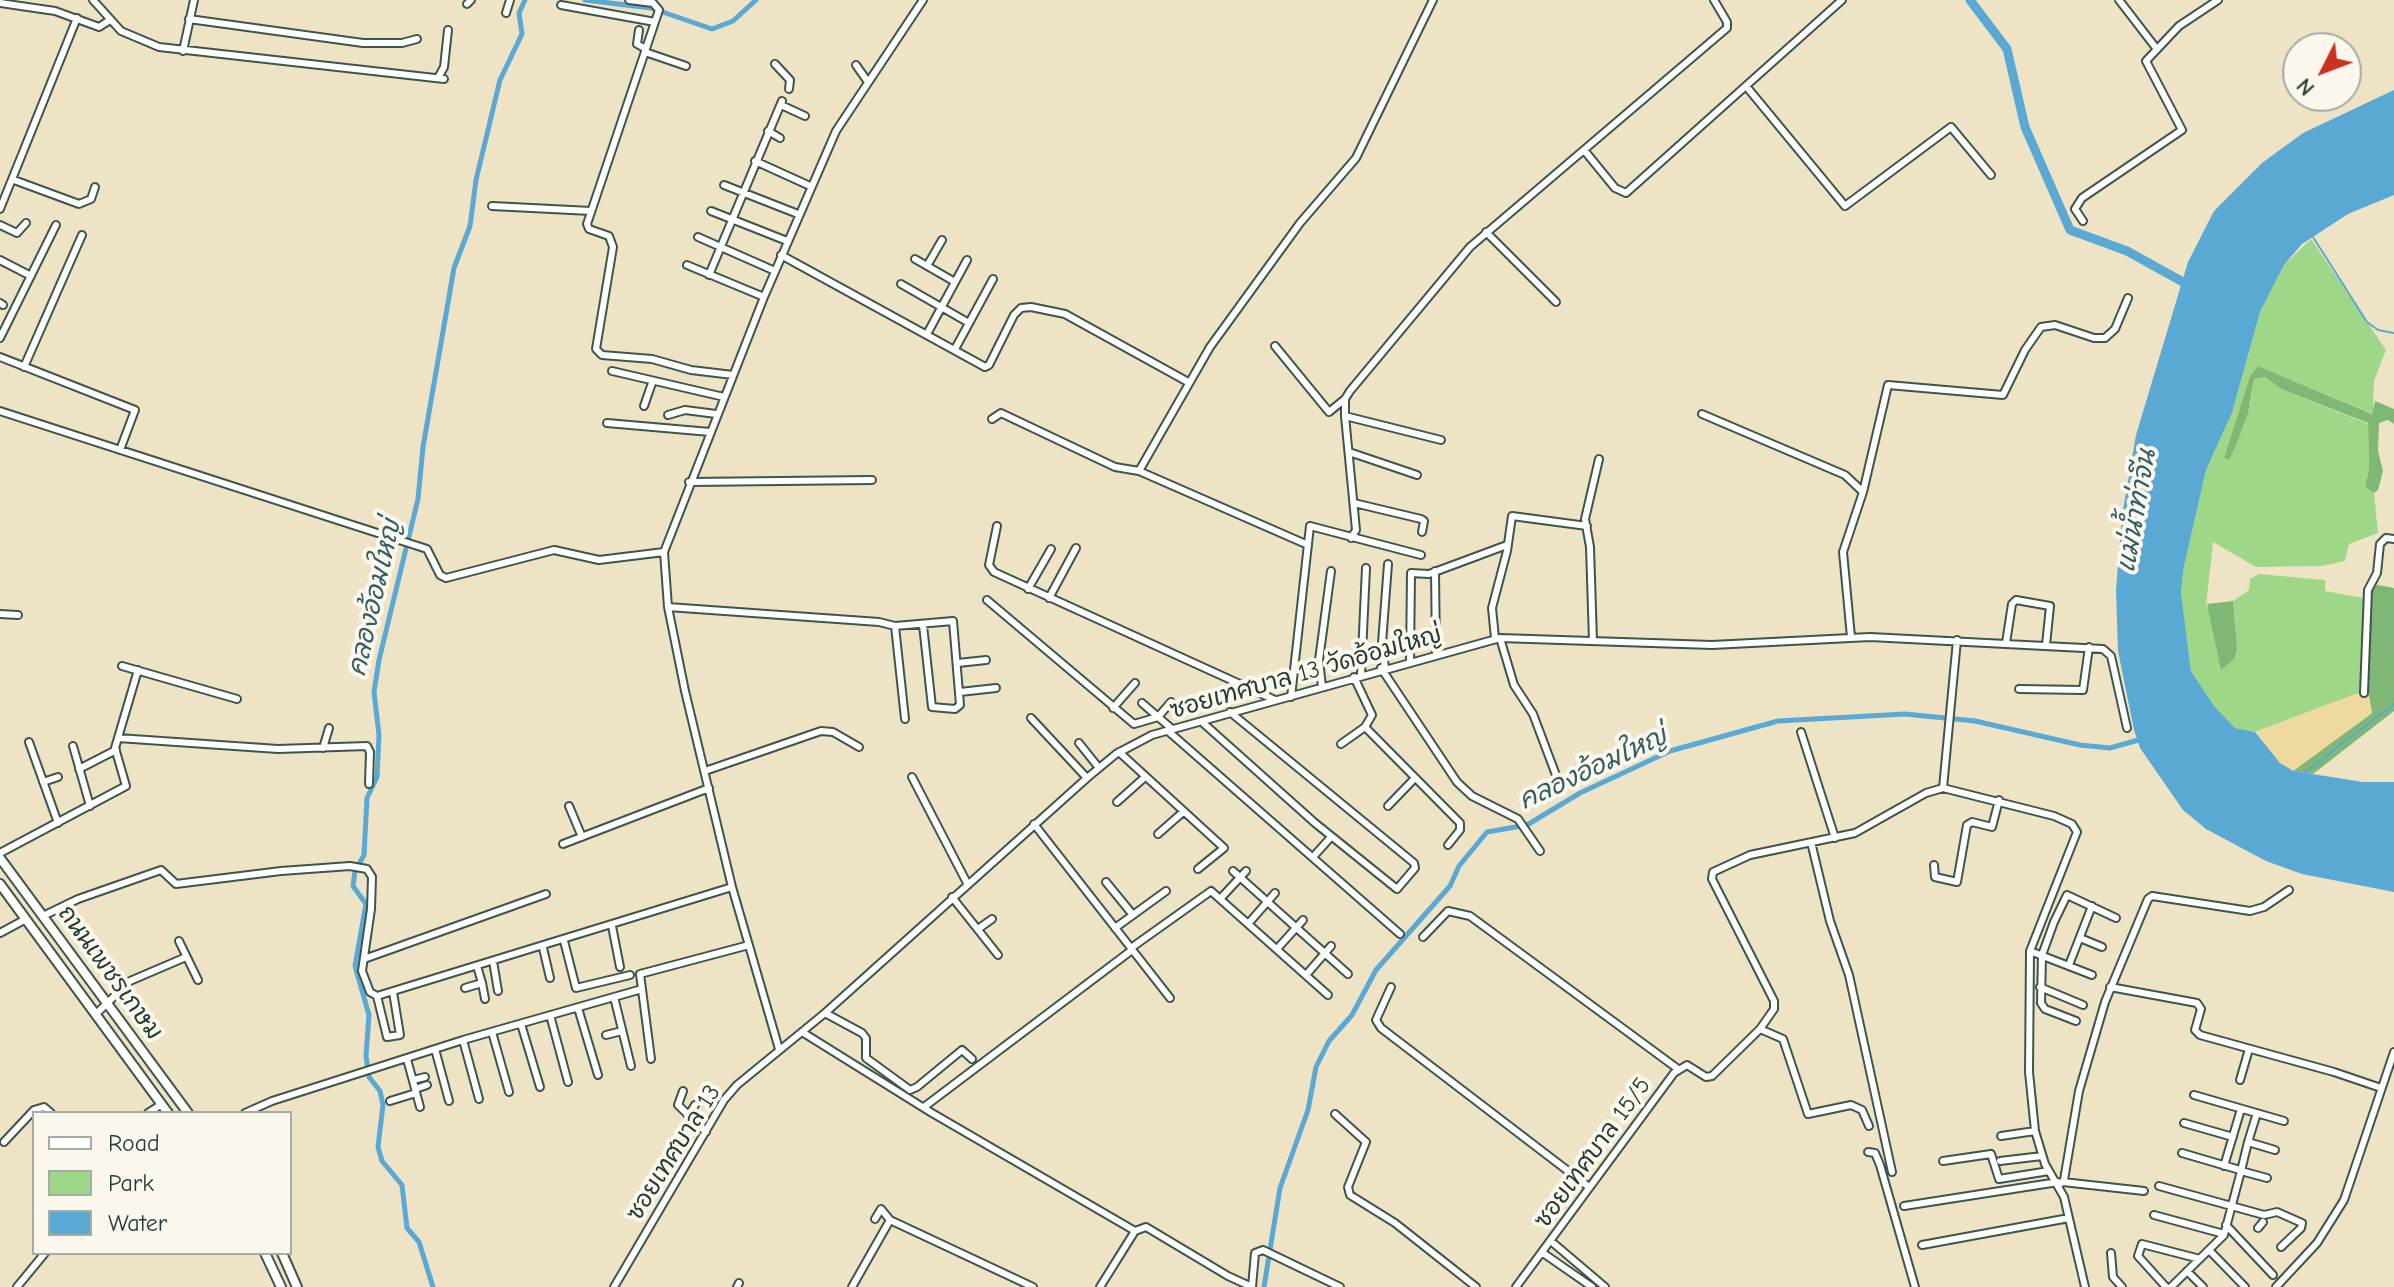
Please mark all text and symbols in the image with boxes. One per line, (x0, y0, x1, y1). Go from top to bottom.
north arrow (2282, 32, 2362, 112)
text: N (2291, 73, 2320, 101)
water label: แม่น้ำท่าจีน (2111, 447, 2163, 575)
water label: คลองอ้อมใหญ่ (342, 517, 408, 679)
street label: ซอยเทศบาล 13 วัดอ้อมใหญ่ (1167, 620, 1445, 726)
water label: คลองอ้อมใหญ่ (1514, 721, 1672, 817)
street label: ถนนเพชรเกษม (51, 900, 169, 1046)
street label: ซอยเทศบาล 15/5 (1529, 1072, 1657, 1234)
street label: ซอยเทศบาล 13 (621, 1080, 727, 1226)
legend (32, 1111, 292, 1255)
text: Road (108, 1129, 160, 1157)
text: Park (108, 1169, 154, 1197)
text: Water (108, 1209, 167, 1237)

